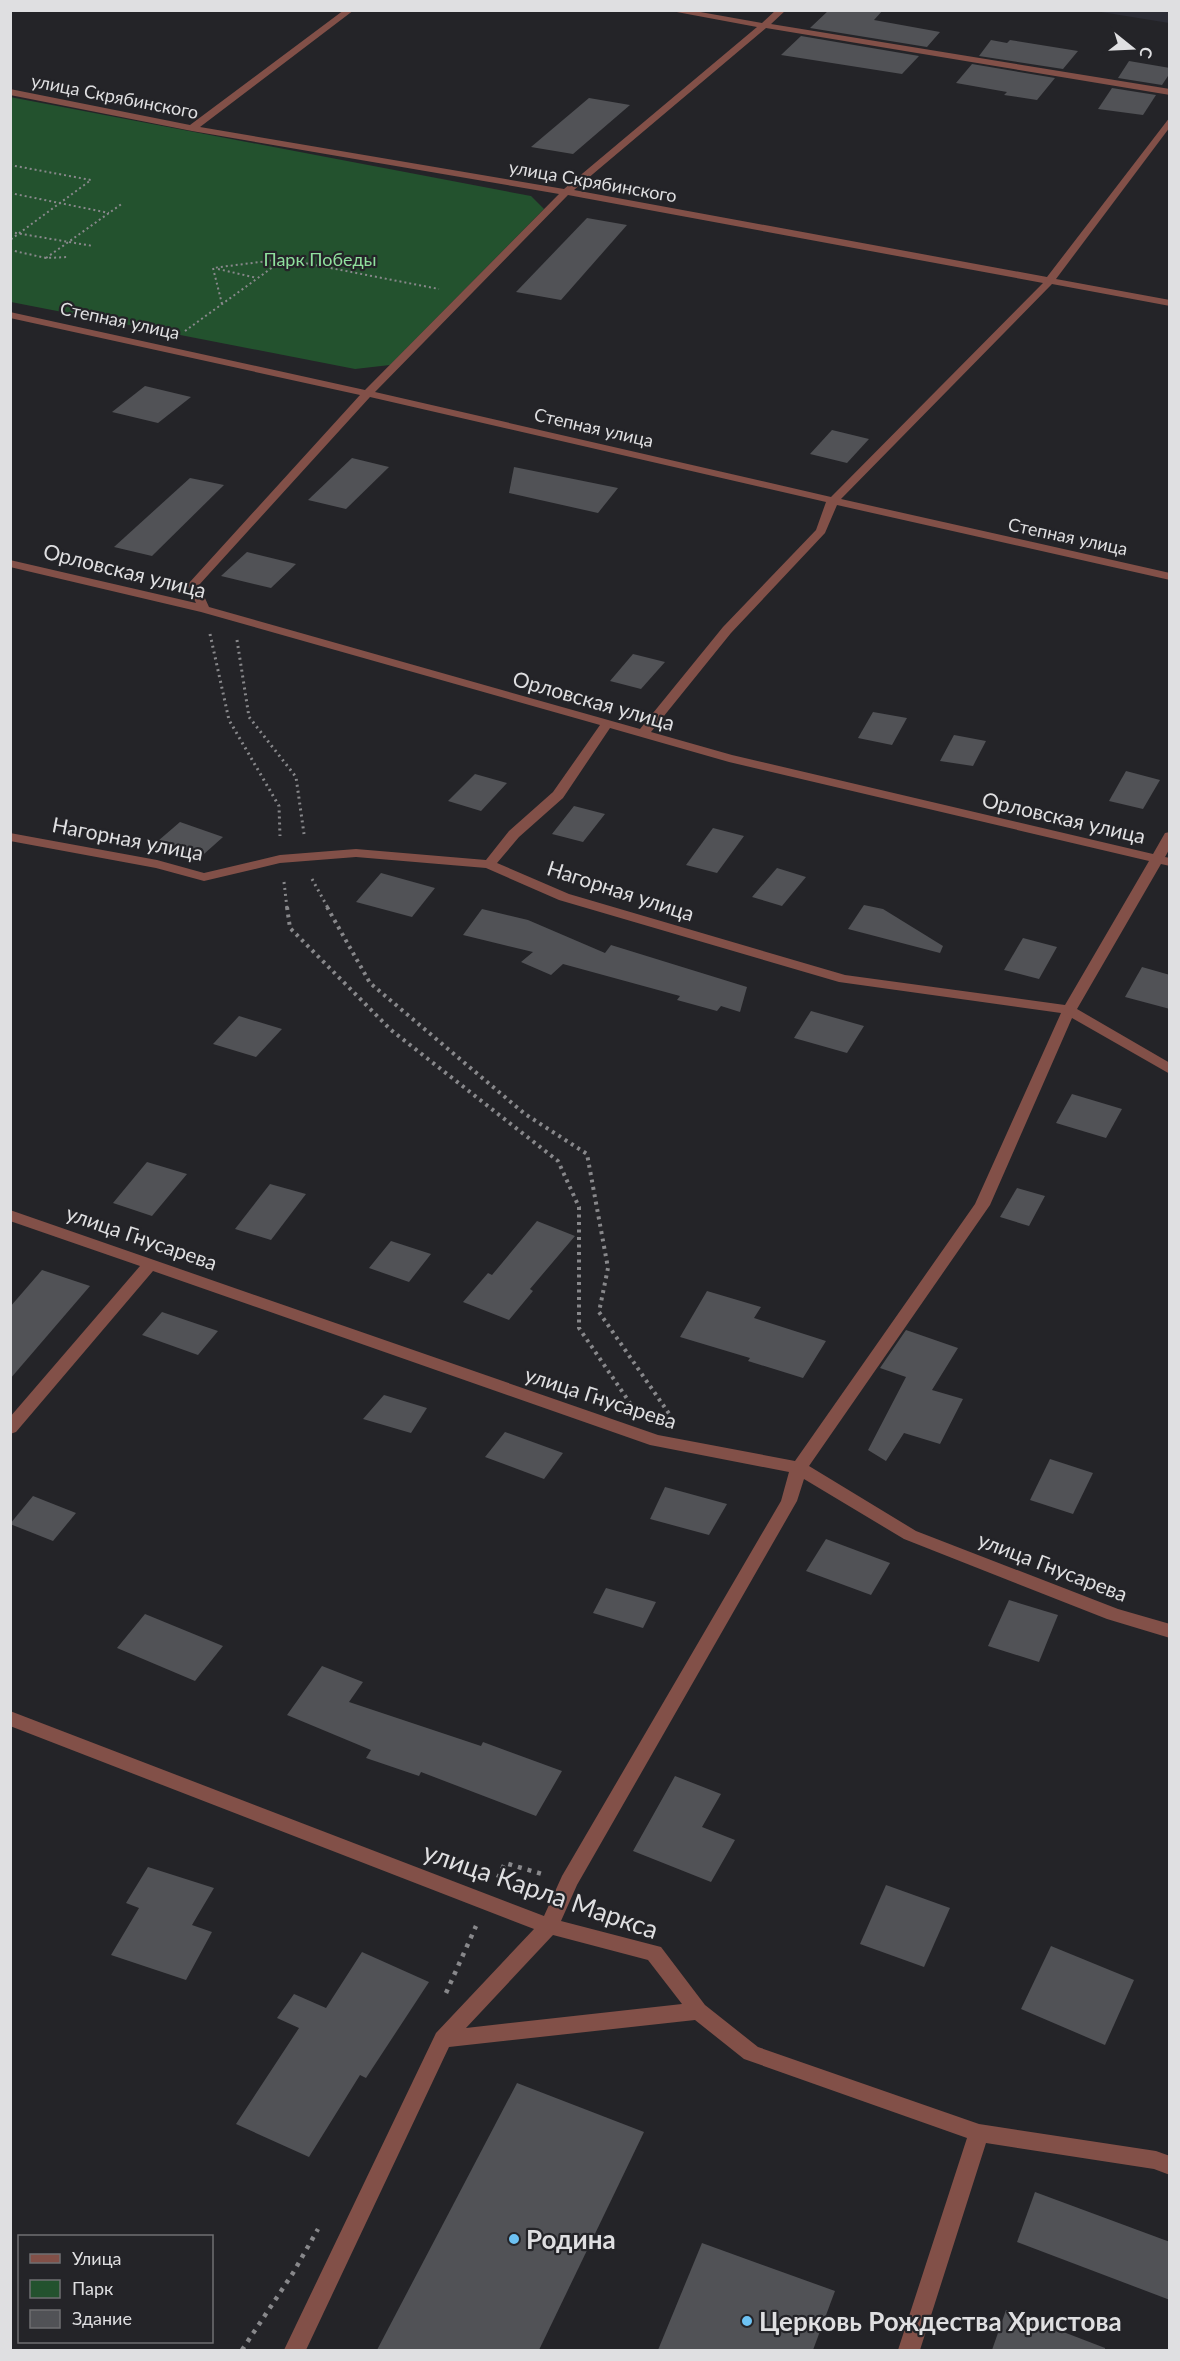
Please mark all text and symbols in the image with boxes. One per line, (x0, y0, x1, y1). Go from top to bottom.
north arrow (1102, 18, 1162, 78)
text: С (1136, 45, 1157, 61)
street label: улица Скрябинского (29, 69, 201, 123)
street label: улица Скрябинского (507, 155, 679, 207)
park label: Парк Победы (263, 248, 377, 270)
street label: Степная улица (58, 297, 182, 343)
street label: Степная улица (532, 403, 656, 451)
street label: Степная улица (1006, 513, 1130, 559)
street label: Орловская улица (41, 538, 209, 602)
street label: Орловская улица (510, 665, 678, 735)
street label: Орловская улица (980, 786, 1148, 848)
street label: Нагорная улица (50, 811, 206, 865)
street label: Нагорная улица (544, 854, 698, 926)
street label: улица Гнусарева (63, 1199, 221, 1275)
street label: улица Гнусарева (522, 1361, 680, 1433)
street label: улица Гнусарева (975, 1526, 1131, 1606)
street label: улица Карла Маркса (419, 1835, 663, 1945)
place label: Родина (526, 2223, 616, 2255)
marker: Родина (507, 2232, 521, 2246)
legend (18, 2235, 213, 2343)
text: Улица (72, 2247, 122, 2269)
text: Парк (72, 2277, 114, 2299)
place label: Церковь Рождества Христова (759, 2305, 1122, 2337)
text: Здание (72, 2307, 132, 2329)
marker: Церковь Рождества Христова (740, 2314, 754, 2328)

